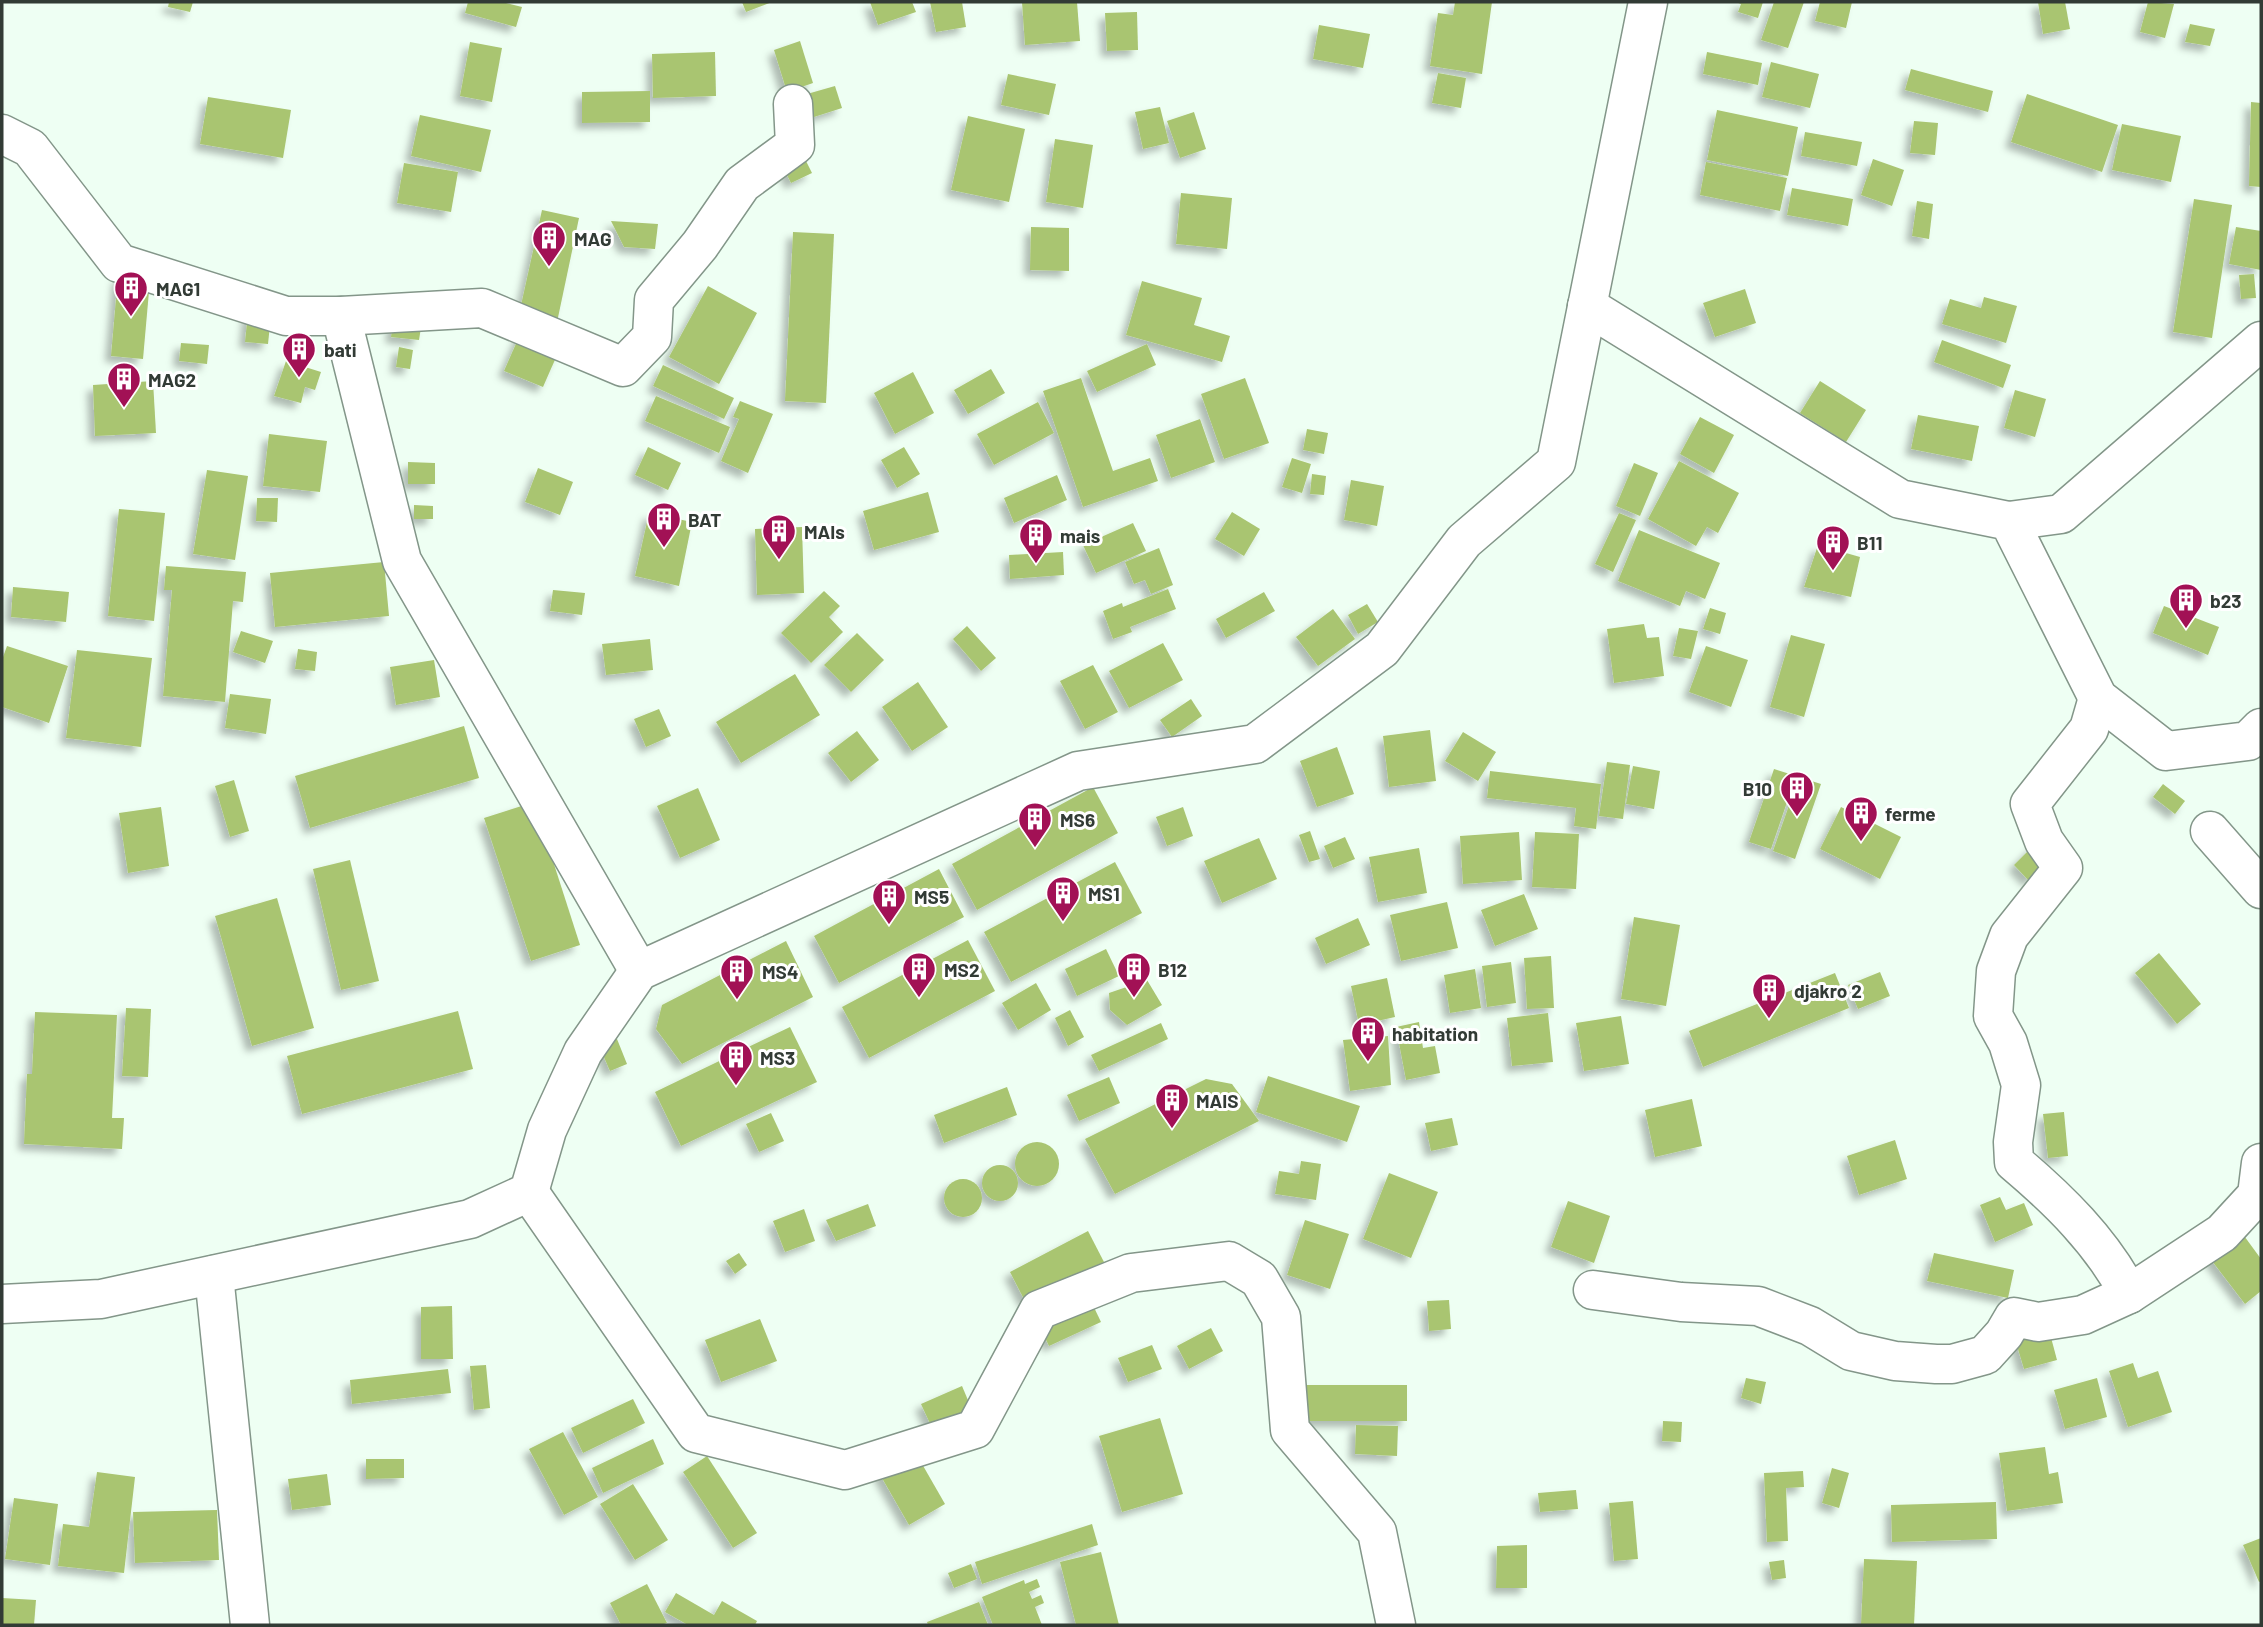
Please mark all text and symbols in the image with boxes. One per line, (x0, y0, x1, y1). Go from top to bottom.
building icon: MAG (530, 219, 568, 268)
place label: MAG (574, 227, 612, 250)
building icon: MAG1 (112, 269, 150, 318)
place label: MAG1 (156, 277, 200, 300)
building icon: bati (280, 330, 318, 379)
place label: bati (324, 338, 357, 361)
building icon: MAG2 (105, 360, 143, 409)
place label: MAG2 (148, 368, 196, 391)
building icon: BAT (645, 500, 683, 549)
place label: BAT (688, 508, 721, 531)
building icon: MAIs (760, 512, 798, 561)
building icon: mais (1017, 516, 1055, 565)
place label: MAIs (804, 520, 845, 543)
building icon: B11 (1814, 523, 1852, 572)
place label: mais (1060, 524, 1100, 547)
place label: B11 (1857, 531, 1882, 554)
building icon: b23 (2167, 581, 2205, 630)
place label: b23 (2210, 589, 2241, 612)
building icon: B10 (1778, 769, 1816, 818)
place label: B10 (1743, 777, 1772, 800)
building icon: ferme (1842, 794, 1880, 843)
building icon: MS6 (1016, 800, 1054, 849)
place label: ferme (1885, 802, 1936, 825)
place label: MS6 (1060, 808, 1095, 831)
building icon: MS1 (1044, 874, 1082, 923)
building icon: MS5 (870, 877, 908, 926)
place label: MS1 (1088, 882, 1120, 905)
place label: MS5 (914, 885, 949, 908)
building icon: MS2 (900, 950, 938, 999)
building icon: B12 (1115, 950, 1153, 999)
building icon: MS4 (718, 952, 756, 1001)
place label: MS2 (944, 958, 980, 981)
place label: B12 (1158, 958, 1187, 981)
place label: MS4 (762, 960, 798, 983)
building icon: djakro 2 (1750, 971, 1788, 1020)
place label: djakro 2 (1794, 979, 1862, 1002)
building icon: habitation (1349, 1014, 1387, 1063)
place label: habitation (1392, 1022, 1478, 1045)
building icon: MS3 (717, 1038, 755, 1087)
place label: MS3 (760, 1046, 795, 1069)
building icon: MAIS (1153, 1081, 1191, 1130)
place label: MAIS (1196, 1089, 1239, 1112)

